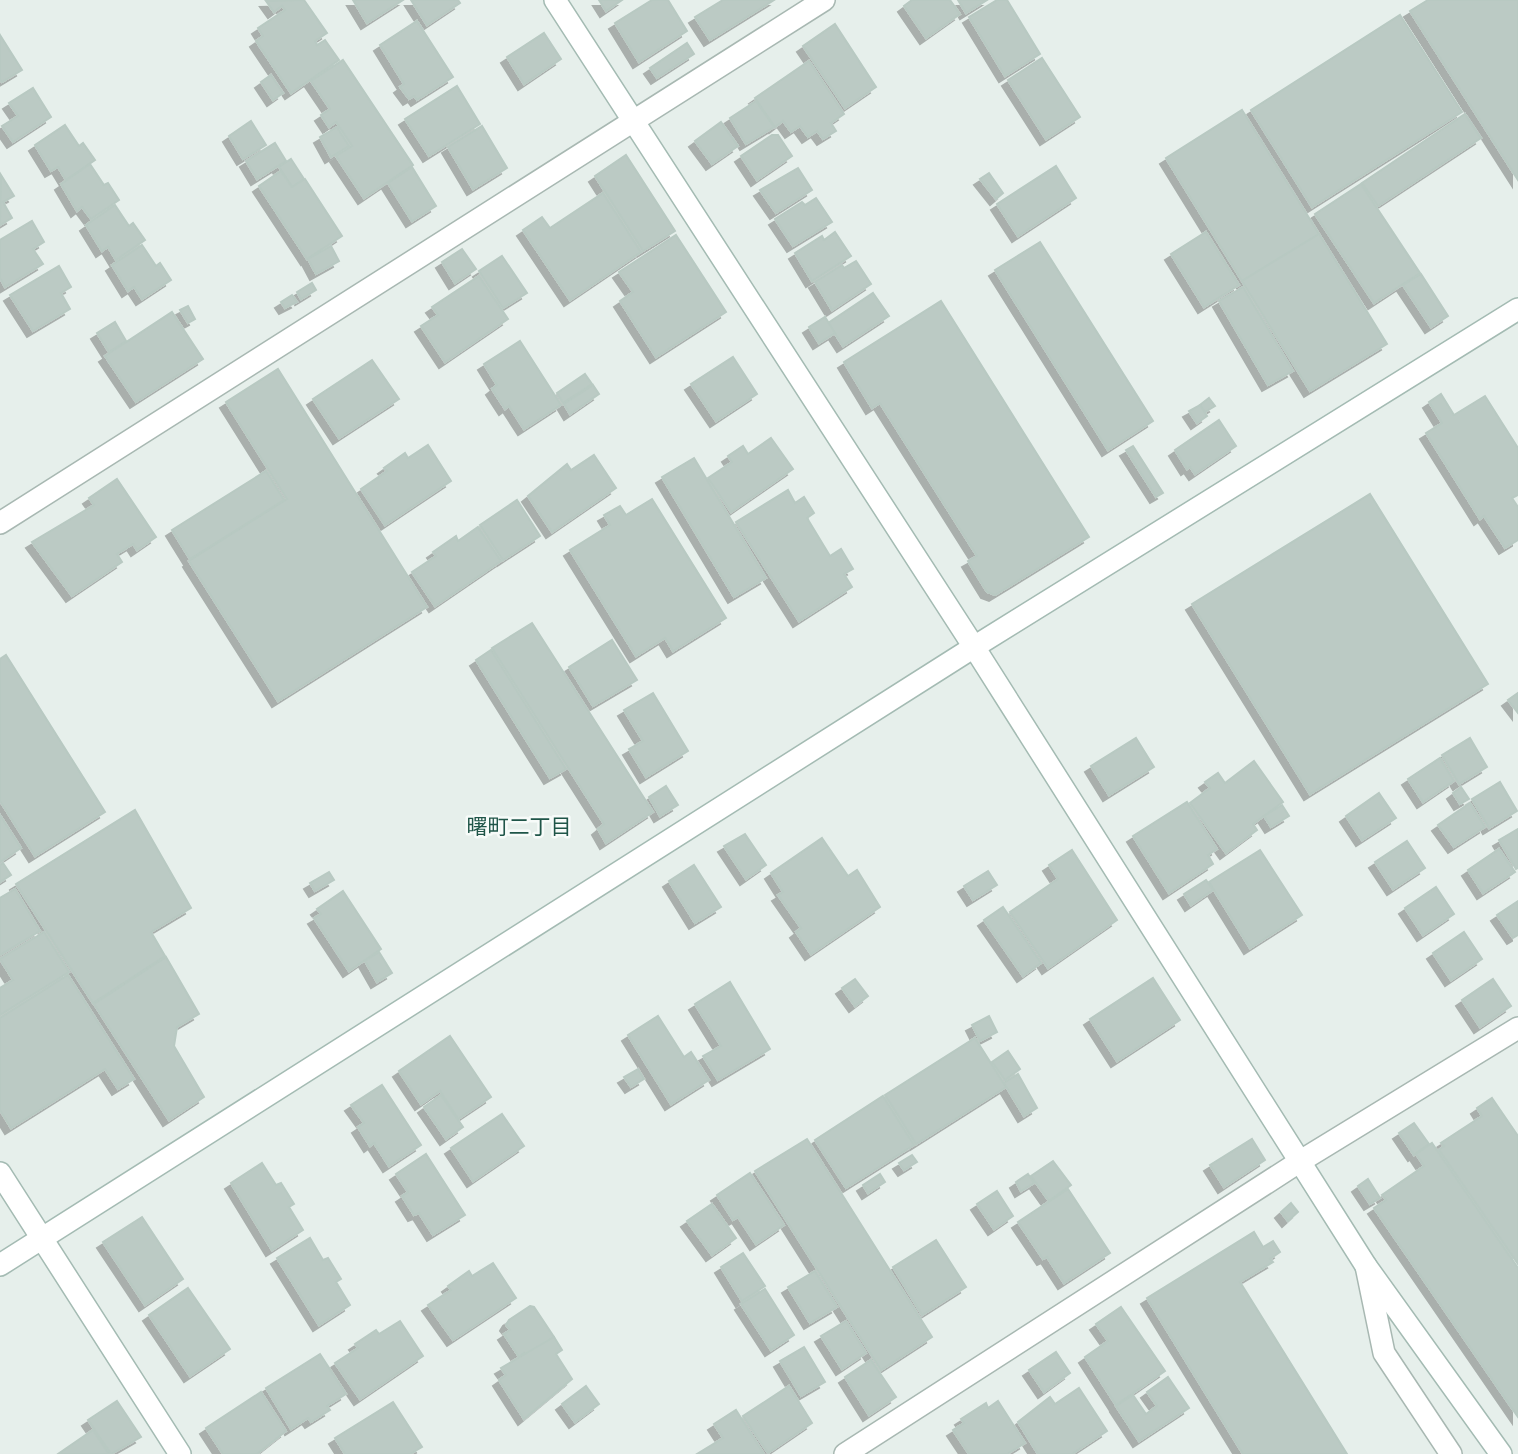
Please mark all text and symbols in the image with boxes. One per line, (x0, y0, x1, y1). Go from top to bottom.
district label: 曙町二丁目 (467, 812, 572, 840)

